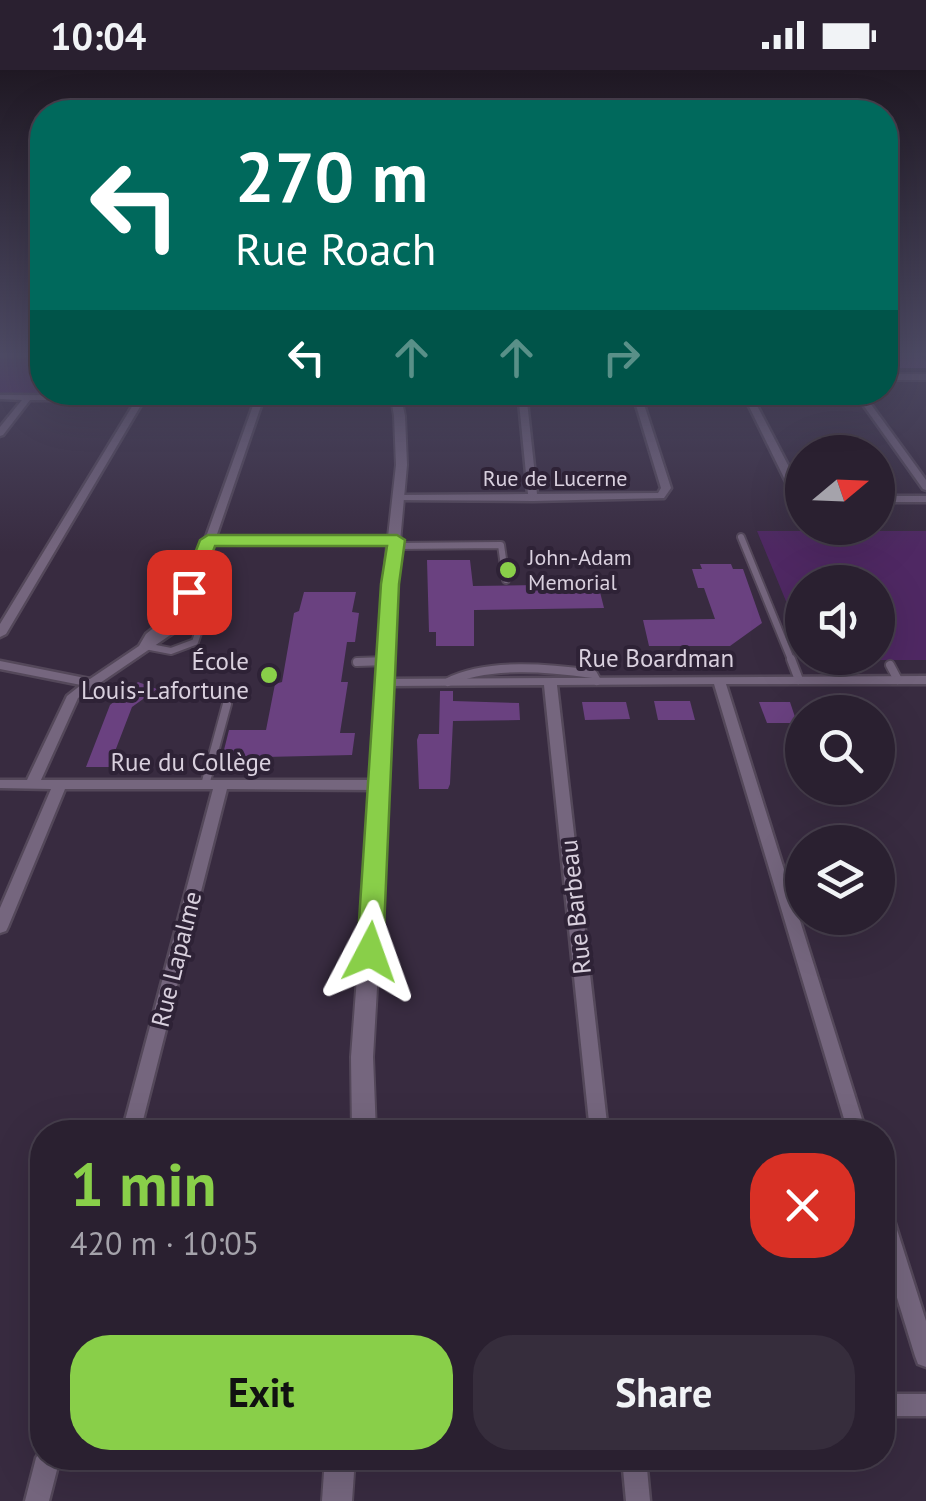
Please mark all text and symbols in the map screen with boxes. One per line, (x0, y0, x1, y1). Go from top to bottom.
text: 10:04 (50, 11, 146, 60)
text: 270 m (235, 131, 428, 221)
icon: left (70, 140, 200, 270)
text: Rue Roach (235, 219, 436, 277)
icon: left (279, 330, 334, 385)
icon: ahead (384, 330, 439, 385)
icon: ahead (489, 330, 544, 385)
icon: right (594, 330, 649, 385)
north arrow (785, 435, 895, 545)
map controls (785, 435, 895, 935)
street label: Rue de Lucerne (483, 464, 627, 492)
place label: John-Adam Memorial (527, 543, 632, 596)
pin (147, 550, 232, 635)
marker: John-Adam Memorial (497, 559, 519, 581)
icon: arrive (162, 565, 217, 620)
button: sound (785, 565, 895, 675)
street label: Rue Boardman (578, 642, 734, 674)
place label: École Louis-Lafortune (81, 645, 249, 706)
marker: École Louis-Lafortune (258, 664, 280, 686)
button: search (785, 695, 895, 805)
street label: Rue du Collège (110, 746, 272, 778)
button: layers (785, 825, 895, 935)
street label: Rue Barbeau (552, 838, 598, 976)
street label: Rue Lapalme (144, 888, 208, 1030)
position arrow (318, 900, 422, 1004)
text: 1 min (70, 1145, 216, 1223)
button: close (750, 1153, 855, 1258)
text: 420 m · 10:05 (70, 1222, 259, 1264)
button: Exit (70, 1335, 453, 1450)
button: Share (473, 1335, 855, 1450)

